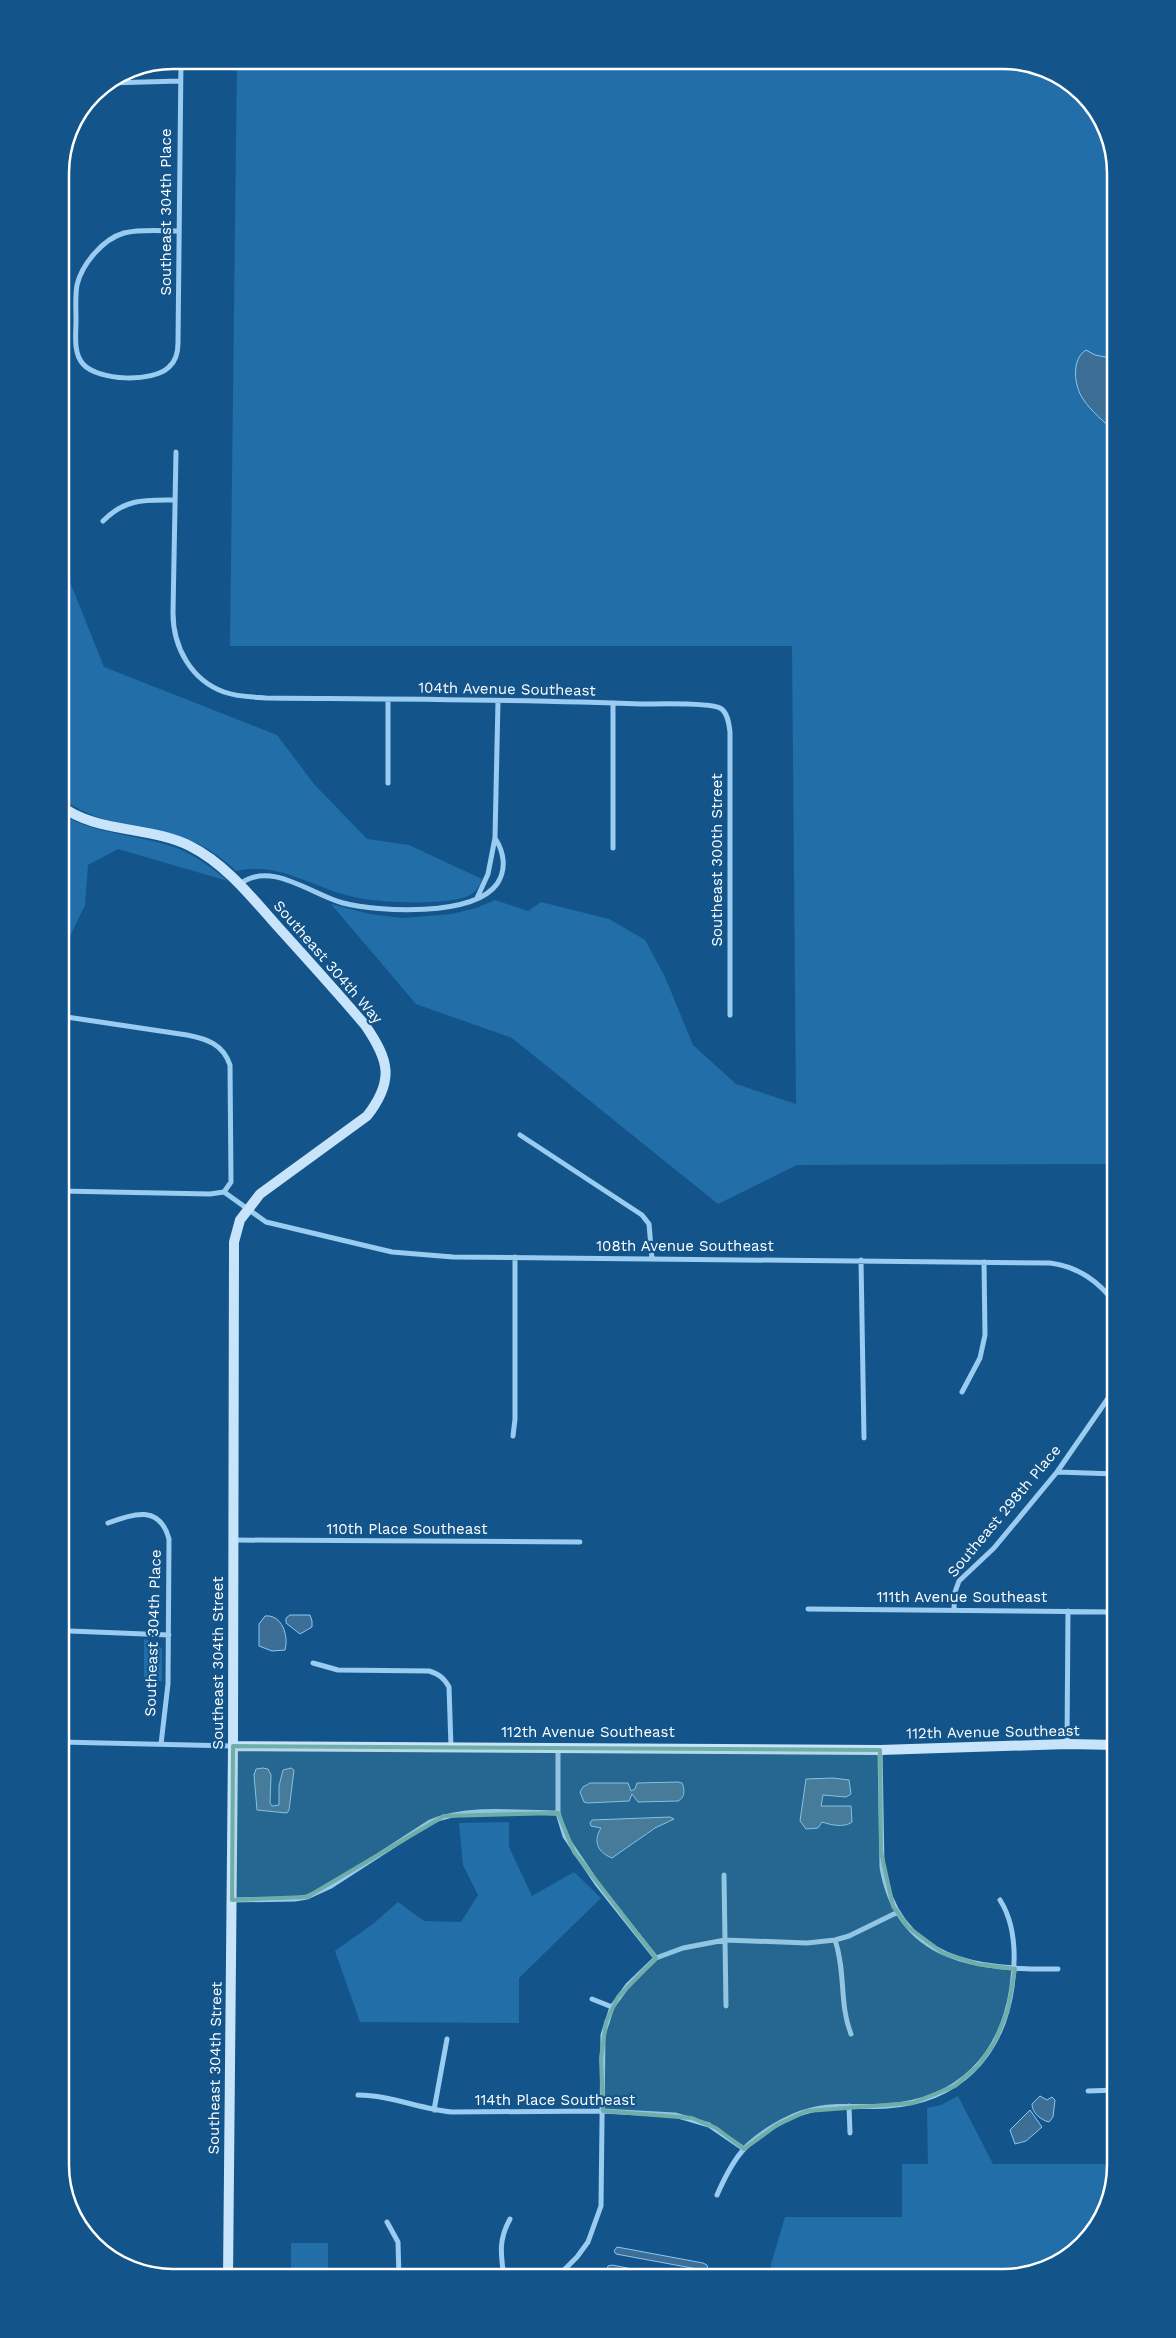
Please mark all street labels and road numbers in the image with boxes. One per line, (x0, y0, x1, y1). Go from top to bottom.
street label: Southeast 304th Place (157, 128, 175, 296)
street label: 104th Avenue Southeast (418, 678, 597, 700)
street label: Southeast 300th Street (708, 773, 726, 947)
street label: Southeast 304th Way (270, 897, 386, 1027)
street label: 108th Avenue Southeast (596, 1237, 774, 1255)
street label: Southeast 298th Place (943, 1441, 1065, 1581)
street label: 110th Place Southeast (327, 1520, 488, 1538)
street label: Southeast 304th Place (141, 1549, 165, 1717)
street label: Southeast 304th Street (209, 1576, 227, 1749)
street label: 111th Avenue Southeast (877, 1588, 1048, 1606)
street label: 112th Avenue Southeast (906, 1721, 1081, 1743)
street label: 112th Avenue Southeast (501, 1723, 675, 1741)
street label: Southeast 304th Street (204, 1981, 226, 2155)
street label: 114th Place Southeast (475, 2091, 636, 2109)

